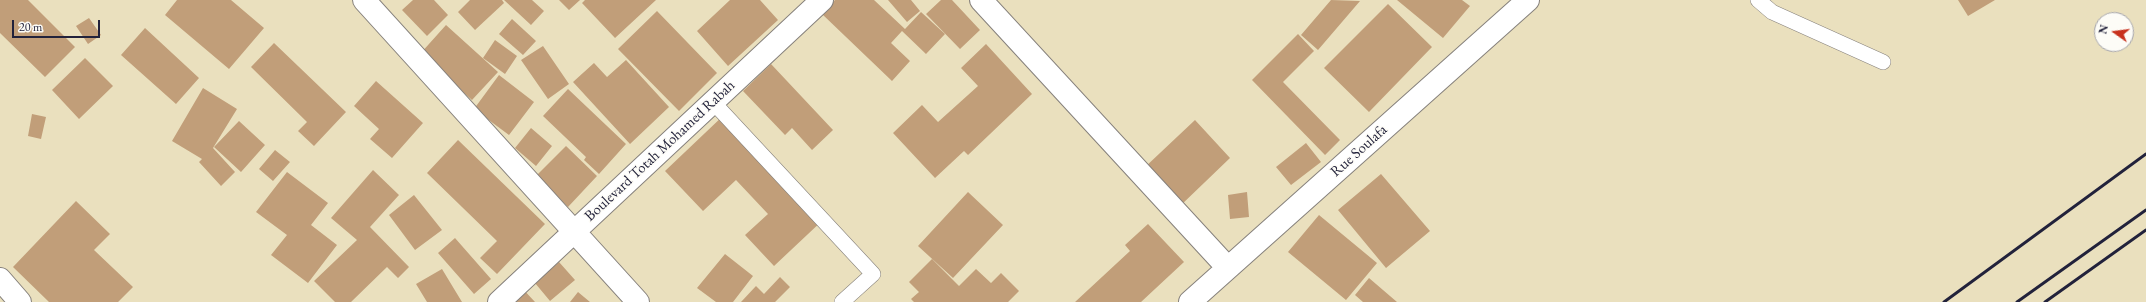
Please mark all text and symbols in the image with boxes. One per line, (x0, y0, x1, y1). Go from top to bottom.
scale bar (14, 12, 102, 38)
north arrow (2094, 12, 2134, 52)
text: 20 m (19, 19, 42, 35)
text: N (2095, 23, 2111, 35)
street label: Boulevard Totah Mohamed Rabah (581, 77, 739, 225)
street label: Rue Soulafa (1327, 121, 1391, 181)

